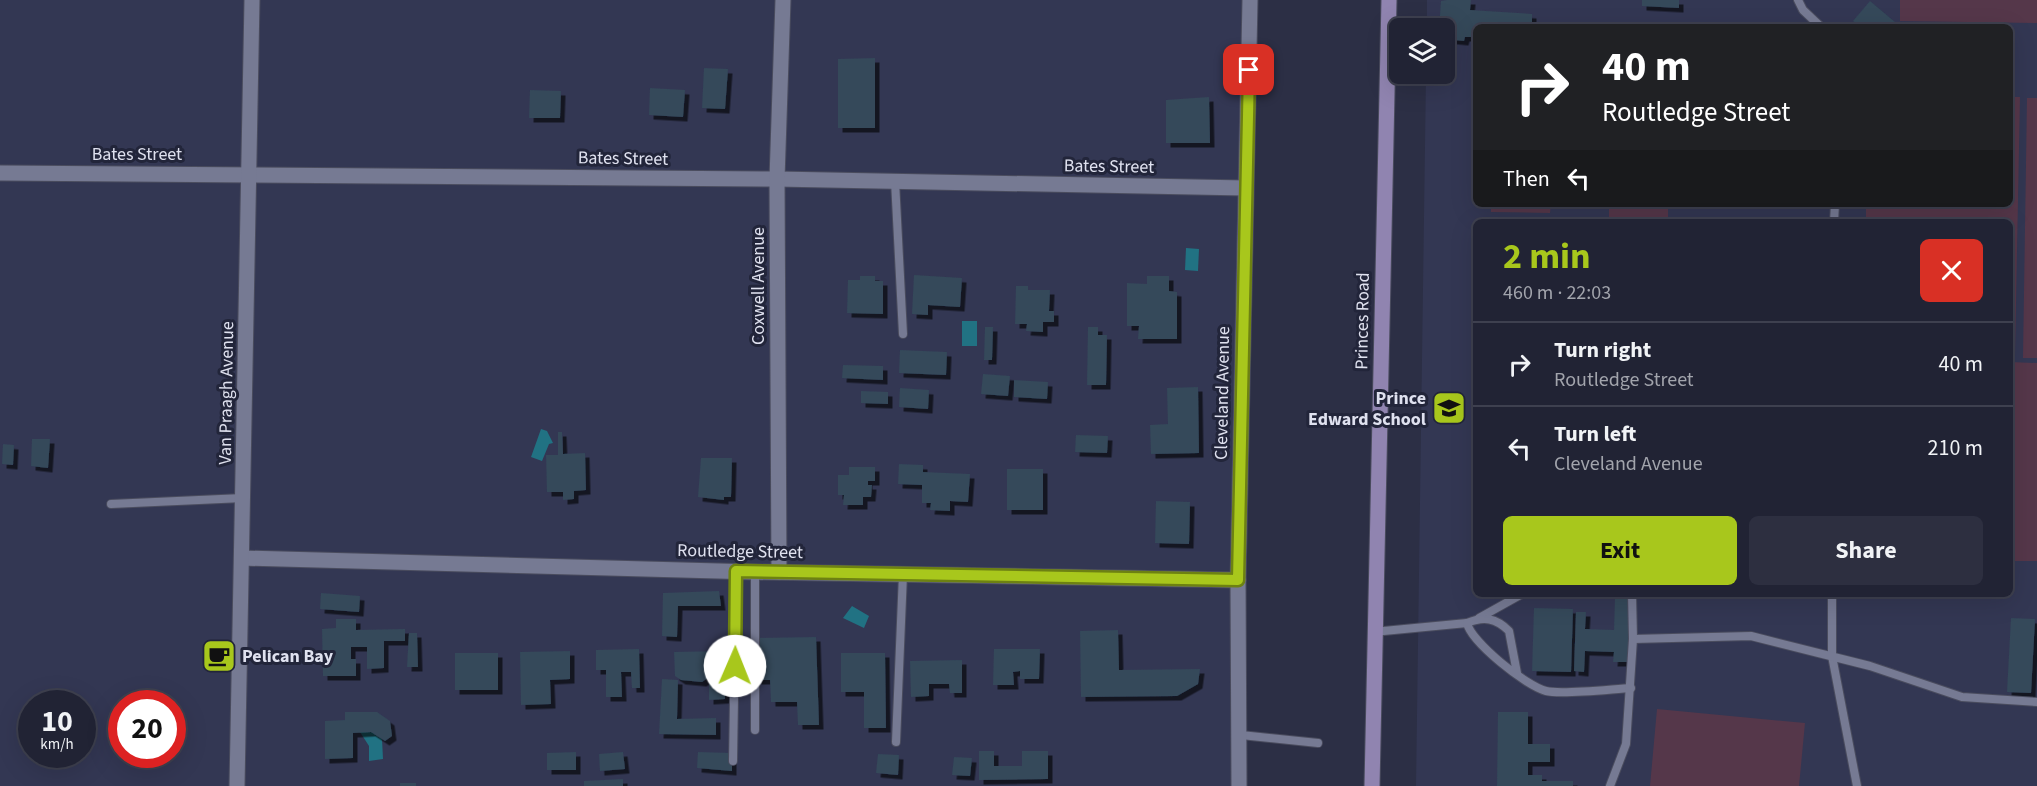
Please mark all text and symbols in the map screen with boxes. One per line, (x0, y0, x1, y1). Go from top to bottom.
map controls (1389, 18, 1455, 84)
button: layers (1389, 18, 1455, 84)
text: 40 m (1602, 37, 1691, 97)
pin (1223, 44, 1274, 95)
icon: right (1503, 48, 1581, 126)
icon: arrive (1232, 53, 1265, 86)
text: Routledge Street (1602, 93, 1790, 132)
street label: Bates Street (92, 142, 182, 167)
street label: Bates Street (578, 145, 668, 172)
street label: Bates Street (1064, 153, 1154, 180)
icon: left (1562, 162, 1595, 195)
text: Then (1503, 163, 1550, 195)
street label: Coxwell Avenue (746, 227, 771, 345)
text: 2 min (1503, 231, 1591, 282)
button: close (1920, 239, 1983, 302)
street label: Princes Road (1349, 272, 1376, 370)
text: 460 m · 22:03 (1503, 279, 1611, 307)
street label: Van Praagh Avenue (213, 321, 240, 465)
street label: Cleveland Avenue (1209, 326, 1236, 460)
text: Turn right (1554, 334, 1651, 366)
icon: right (1503, 348, 1536, 381)
text: 40 m (1938, 348, 1983, 380)
text: Routledge Street (1554, 366, 1694, 394)
place label: Prince Edward School (1308, 386, 1426, 432)
school or university icon: Prince Edward School (1431, 390, 1467, 426)
text: Turn left (1554, 418, 1636, 450)
icon: left (1503, 432, 1536, 465)
text: 210 m (1928, 432, 1983, 464)
text: Cleveland Avenue (1554, 450, 1703, 478)
button: Exit (1503, 516, 1737, 585)
button: Share (1749, 516, 1983, 585)
street label: Routledge Street (677, 538, 803, 565)
position arrow (703, 634, 767, 698)
cafe icon: Pelican Bay (201, 638, 237, 674)
place label: Pelican Bay (242, 644, 334, 669)
speed limit sign: 20 (108, 690, 186, 768)
text: 10 (41, 700, 73, 743)
text: km/h (40, 734, 74, 755)

